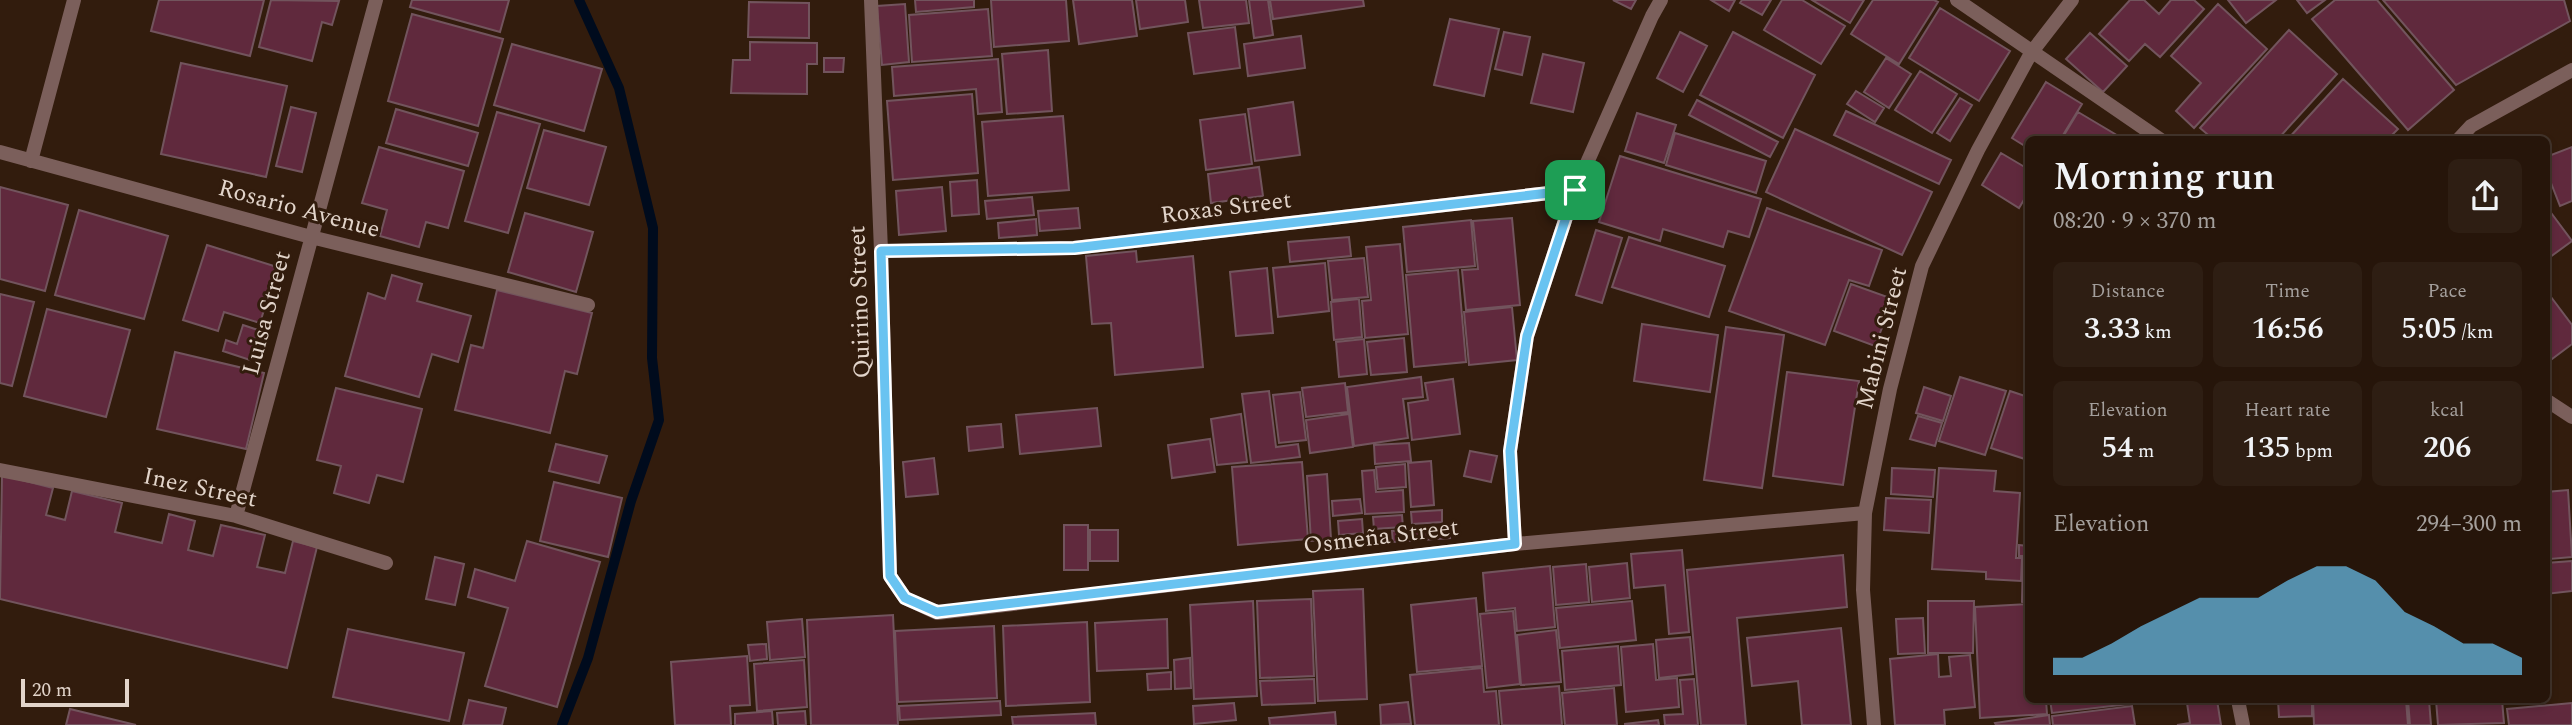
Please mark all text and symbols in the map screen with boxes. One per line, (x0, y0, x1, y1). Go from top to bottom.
text: Morning run (2053, 149, 2275, 207)
button: share (2448, 159, 2522, 233)
pin (1545, 160, 1605, 220)
street label: Rosario Avenue (214, 170, 384, 248)
icon: arrive (1556, 171, 1594, 209)
street label: Roxas Street (1159, 182, 1293, 234)
text: 08:20 · 9 × 370 m (2053, 204, 2217, 239)
street label: Quirino Street (839, 225, 881, 379)
street label: Luisa Street (233, 247, 301, 379)
street label: Mabini Street (1847, 263, 1917, 413)
text: Distance (2091, 277, 2165, 306)
text: Time (2265, 277, 2310, 306)
text: Pace (2427, 277, 2467, 306)
text: 3.33 (2084, 306, 2140, 352)
text: 16:56 (2251, 306, 2324, 352)
text: 5:05 (2401, 306, 2457, 352)
text: km (2140, 318, 2172, 347)
text: /km (2457, 318, 2493, 347)
text: Elevation (2088, 396, 2168, 425)
text: Heart rate (2245, 396, 2330, 425)
text: kcal (2430, 396, 2464, 425)
text: 54 (2101, 425, 2133, 471)
text: 135 (2242, 425, 2290, 471)
text: 206 (2423, 425, 2471, 471)
text: m (2133, 437, 2154, 466)
text: bpm (2290, 437, 2333, 466)
street label: Inez Street (140, 458, 260, 518)
text: Elevation (2053, 507, 2149, 542)
text: 294–300 m (2416, 507, 2522, 542)
street label: Osmeña Street (1301, 510, 1461, 564)
scale bar (21, 676, 130, 708)
text: 20 m (32, 676, 72, 705)

